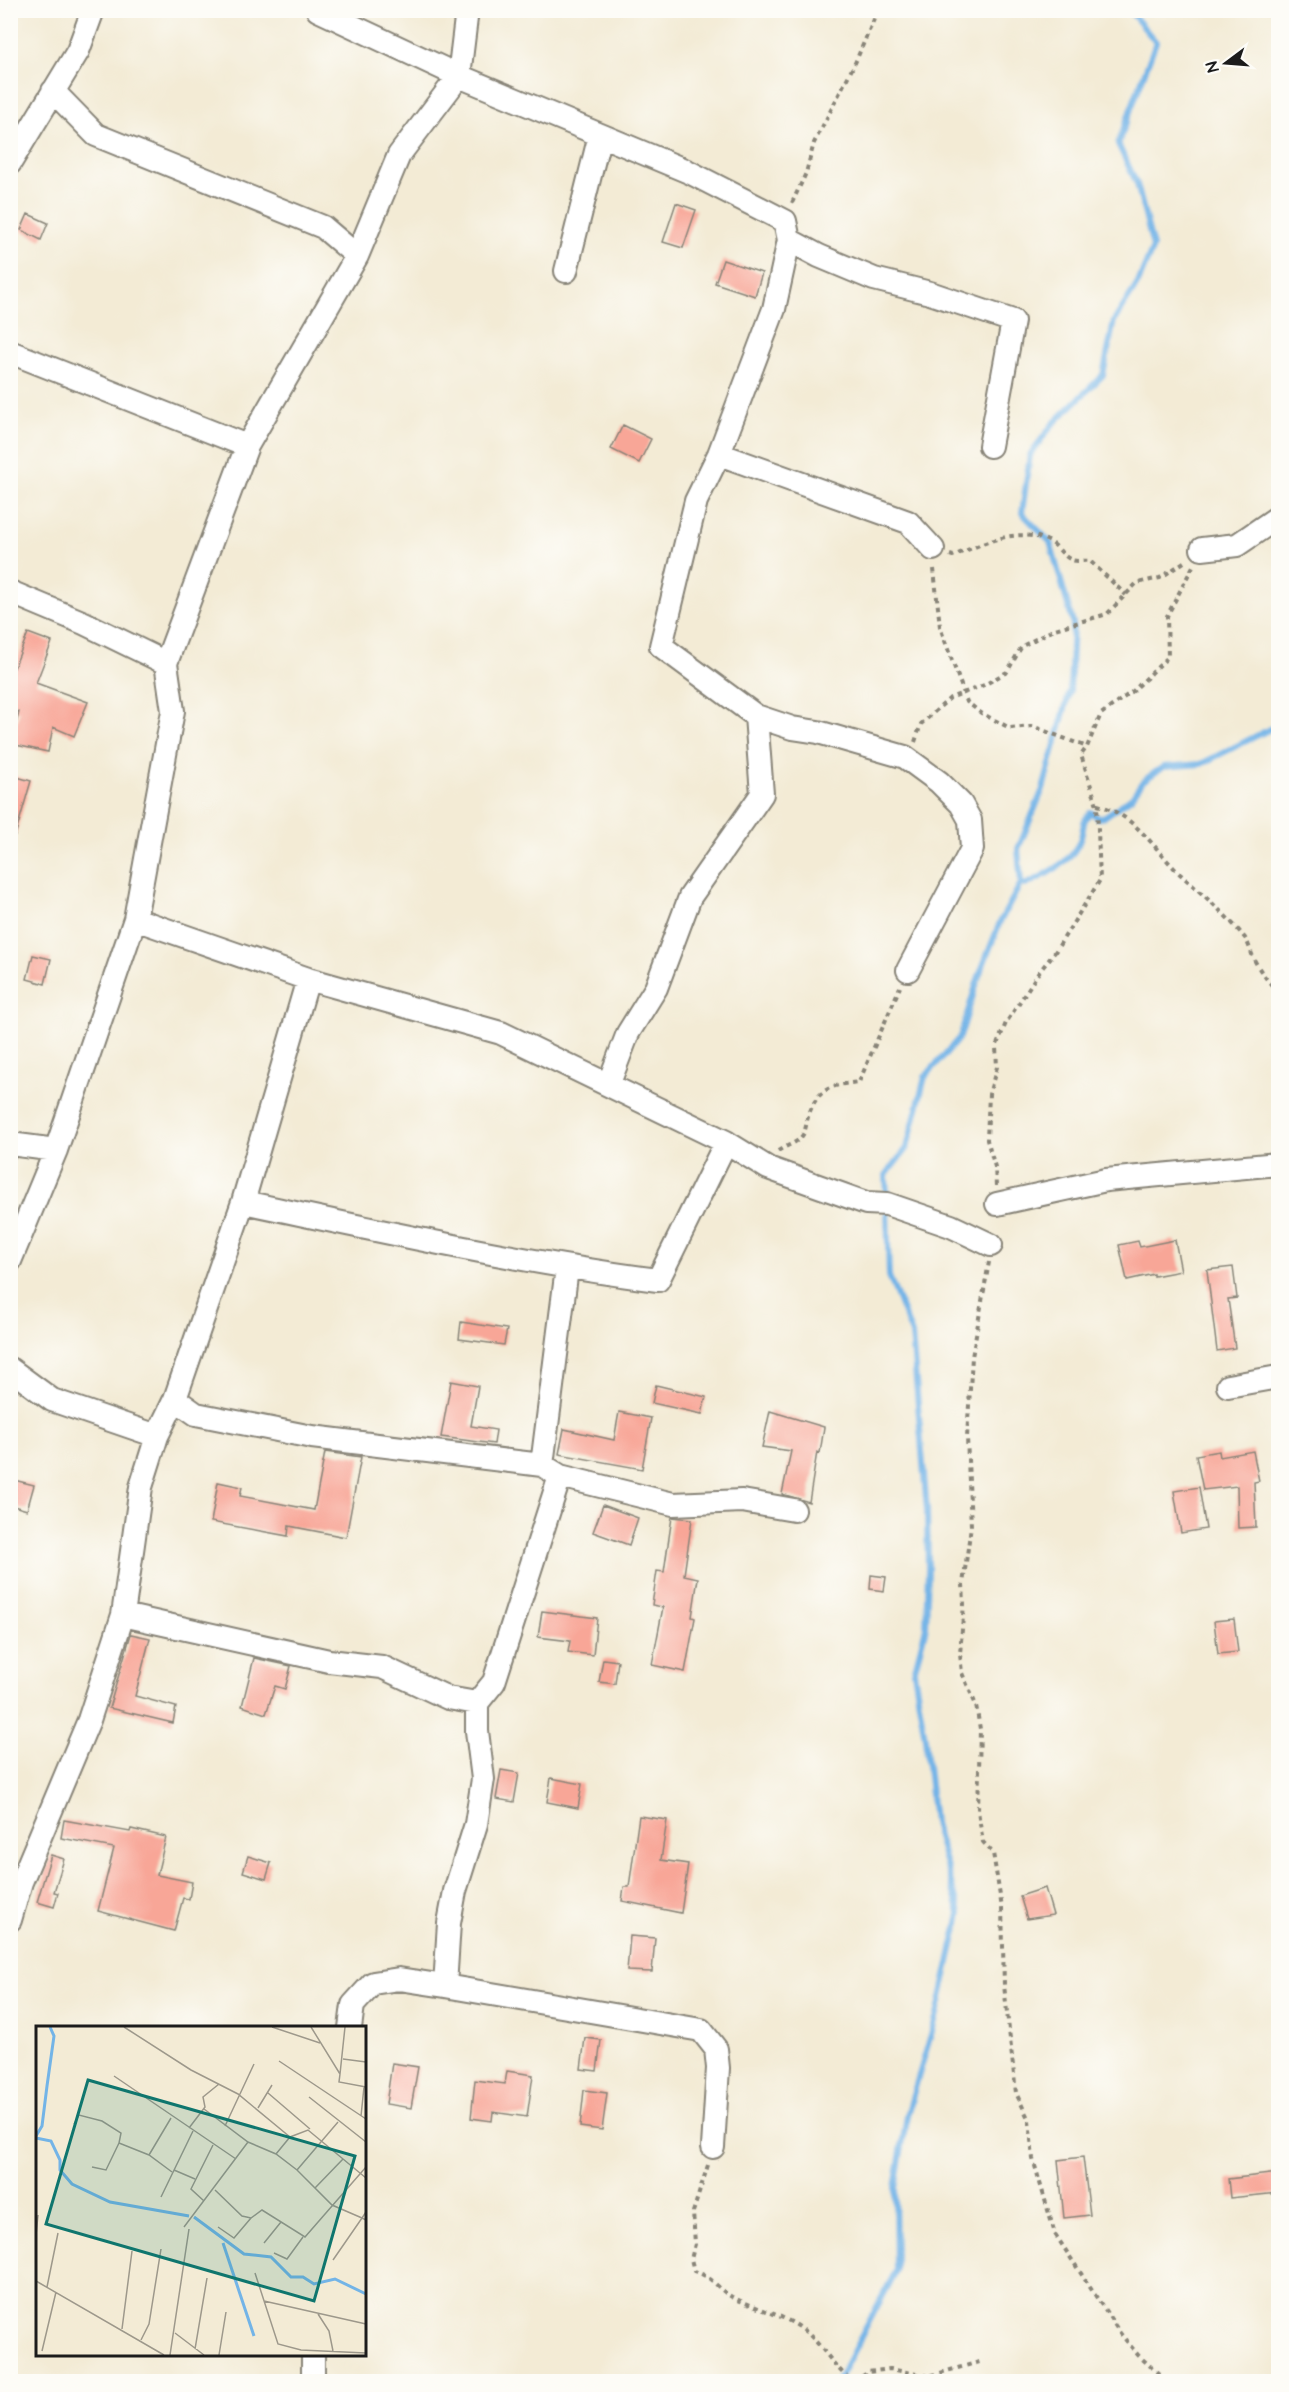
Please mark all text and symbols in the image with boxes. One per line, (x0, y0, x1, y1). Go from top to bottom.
north arrow (1196, 33, 1256, 93)
text: N (1201, 59, 1224, 75)
inset map (36, 2026, 366, 2356)

